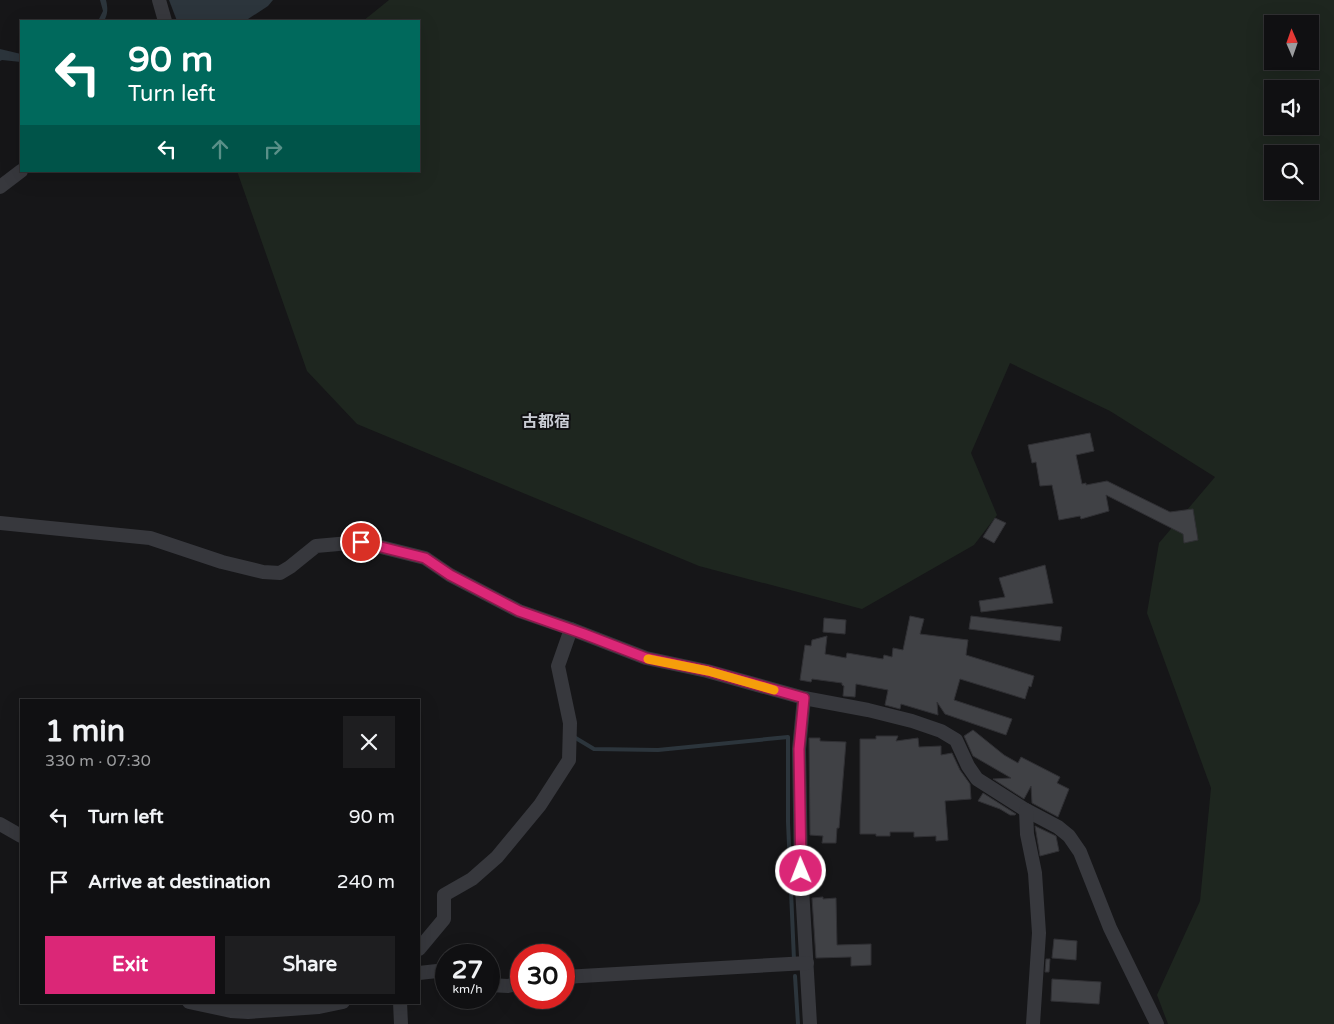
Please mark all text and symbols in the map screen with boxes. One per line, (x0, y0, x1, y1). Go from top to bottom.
north arrow (1264, 15, 1319, 70)
map controls (1264, 15, 1319, 200)
text: 90 m (128, 39, 213, 81)
icon: left (45, 40, 110, 105)
button: sound (1264, 80, 1319, 135)
text: Turn left (128, 81, 216, 107)
icon: left (153, 135, 181, 163)
icon: ahead (206, 135, 234, 163)
icon: right (259, 135, 287, 163)
button: search (1264, 145, 1319, 200)
district label: 古都宿 (522, 412, 570, 432)
pin (340, 521, 382, 563)
icon: arrive (347, 528, 375, 556)
text: 1 min (45, 713, 125, 750)
button: close (343, 716, 395, 768)
text: 330 m · 07:30 (45, 751, 151, 771)
icon: left (45, 803, 73, 831)
text: Turn left (88, 806, 164, 828)
text: 90 m (349, 806, 395, 828)
position arrow (774, 844, 826, 896)
icon: arrive (45, 868, 73, 896)
text: Arrive at destination (88, 871, 271, 893)
text: 240 m (337, 871, 395, 893)
button: Exit (45, 936, 215, 994)
button: Share (225, 936, 395, 994)
speed limit sign: 30 (510, 944, 575, 1009)
text: 27 (452, 955, 483, 985)
text: km/h (452, 982, 483, 996)

